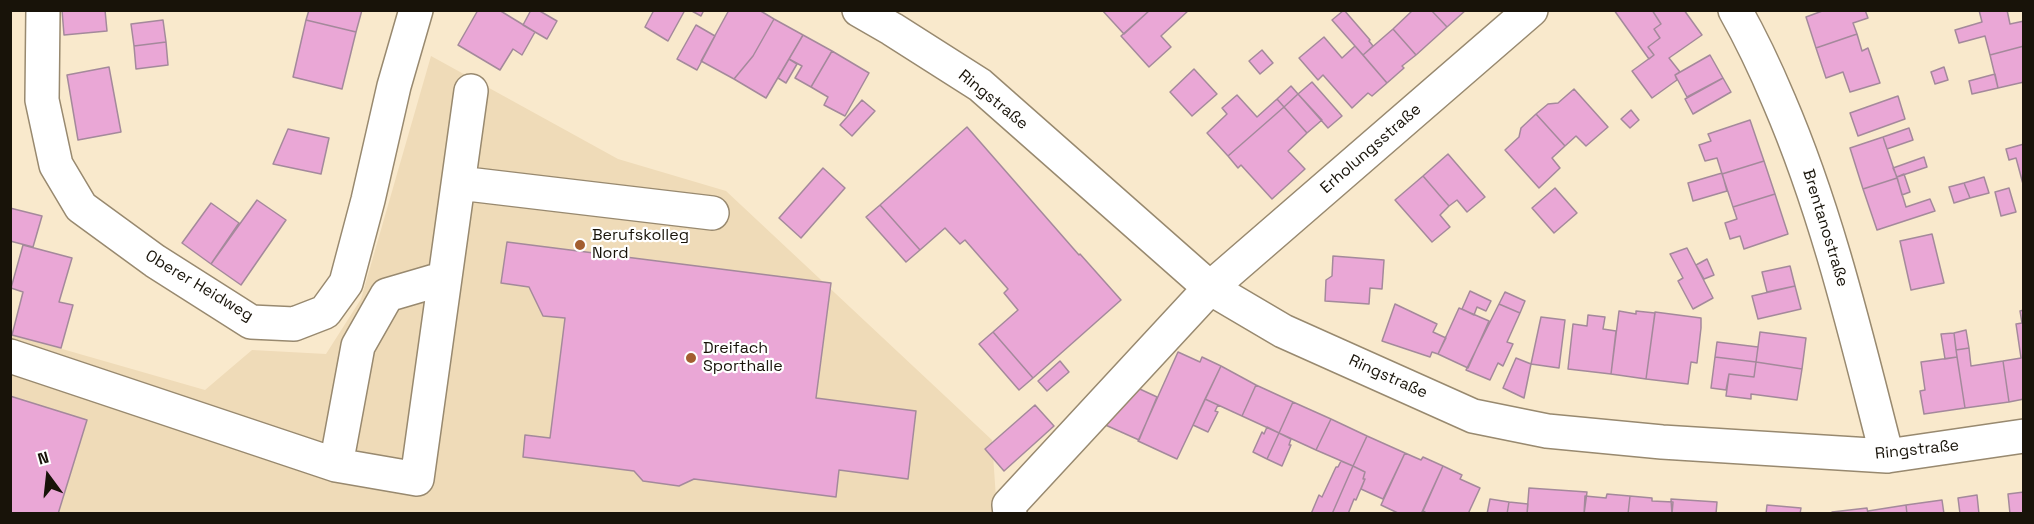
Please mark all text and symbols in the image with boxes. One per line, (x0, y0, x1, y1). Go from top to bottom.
street label: Ringstraße (954, 66, 1032, 134)
street label: Erholungsstraße (1317, 100, 1425, 198)
street label: Brentanostraße (1798, 167, 1852, 289)
place label: Berufskolleg Nord (592, 226, 689, 264)
marker: Berufskolleg Nord (573, 238, 587, 252)
street label: Oberer Heidweg (142, 246, 256, 326)
place label: Dreifach Sporthalle (703, 339, 783, 377)
marker: Dreifach Sporthalle (684, 351, 698, 365)
street label: Ringstraße (1346, 351, 1430, 403)
street label: Ringstraße (1874, 436, 1960, 464)
north arrow (18, 446, 78, 506)
text: N (35, 447, 51, 470)

